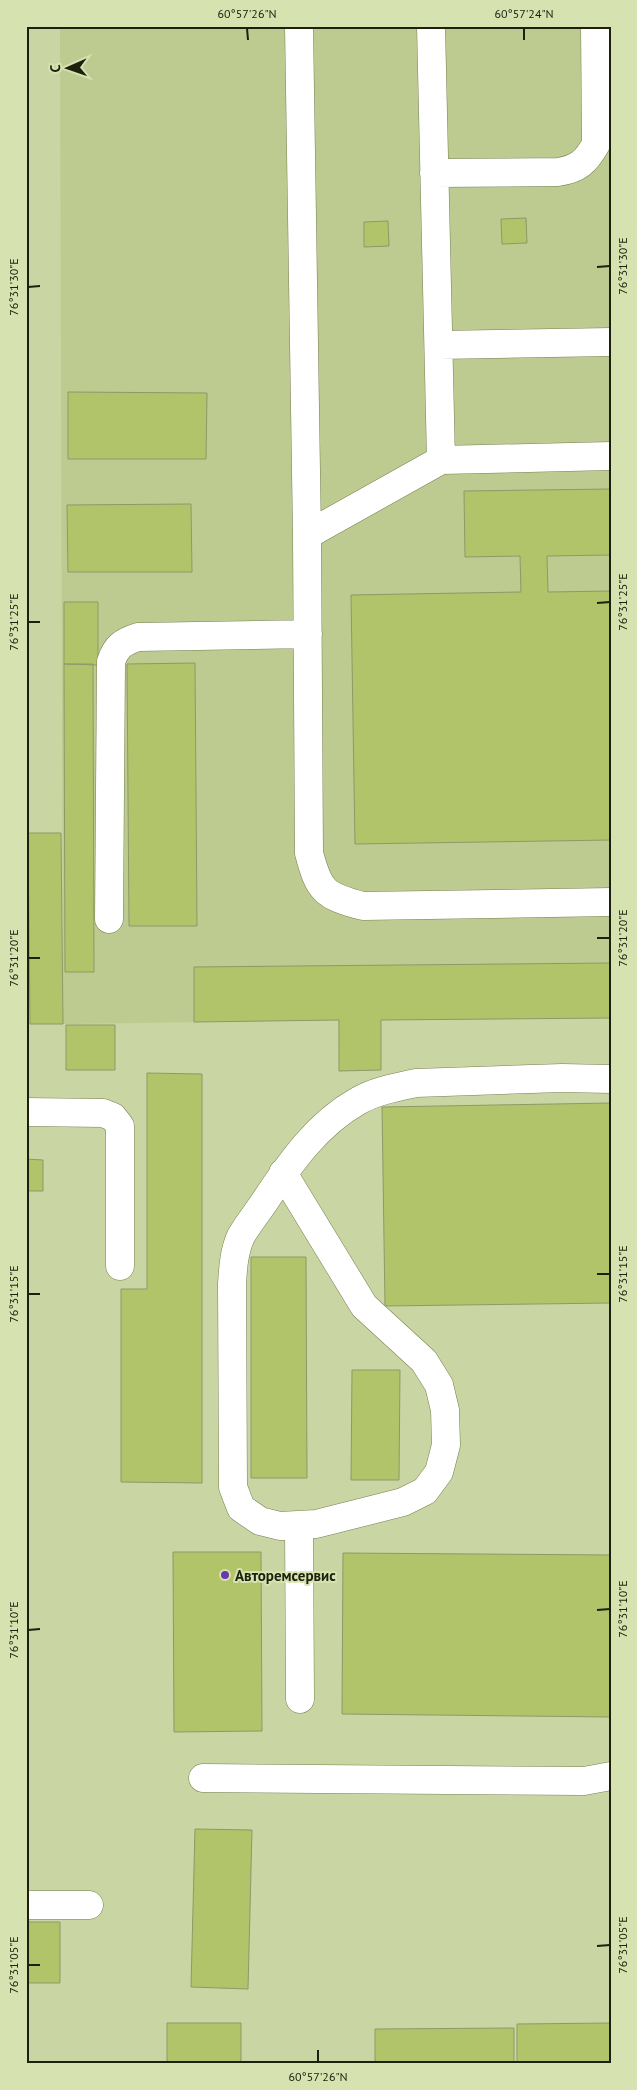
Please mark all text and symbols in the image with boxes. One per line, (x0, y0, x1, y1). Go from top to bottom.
text: 60°57'26"N (217, 6, 277, 21)
text: 60°57'24"N (494, 6, 554, 21)
north arrow (42, 42, 92, 92)
text: С (46, 64, 64, 73)
text: 76°31'30"E (615, 237, 630, 295)
text: 76°31'30"E (6, 258, 21, 316)
text: 76°31'25"E (615, 573, 630, 631)
text: 76°31'25"E (6, 593, 21, 651)
text: 76°31'20"E (615, 909, 630, 967)
text: 76°31'20"E (6, 929, 21, 987)
text: 76°31'15"E (615, 1245, 630, 1303)
text: 76°31'15"E (6, 1265, 21, 1323)
place label: Авторемсервис (235, 1566, 336, 1585)
marker: Авторемсервис (219, 1569, 231, 1581)
text: 76°31'10"E (615, 1580, 630, 1638)
text: 76°31'10"E (6, 1601, 21, 1659)
text: 76°31'05"E (615, 1916, 630, 1974)
text: 76°31'05"E (6, 1936, 21, 1994)
text: 60°57'26"N (288, 2069, 348, 2084)

